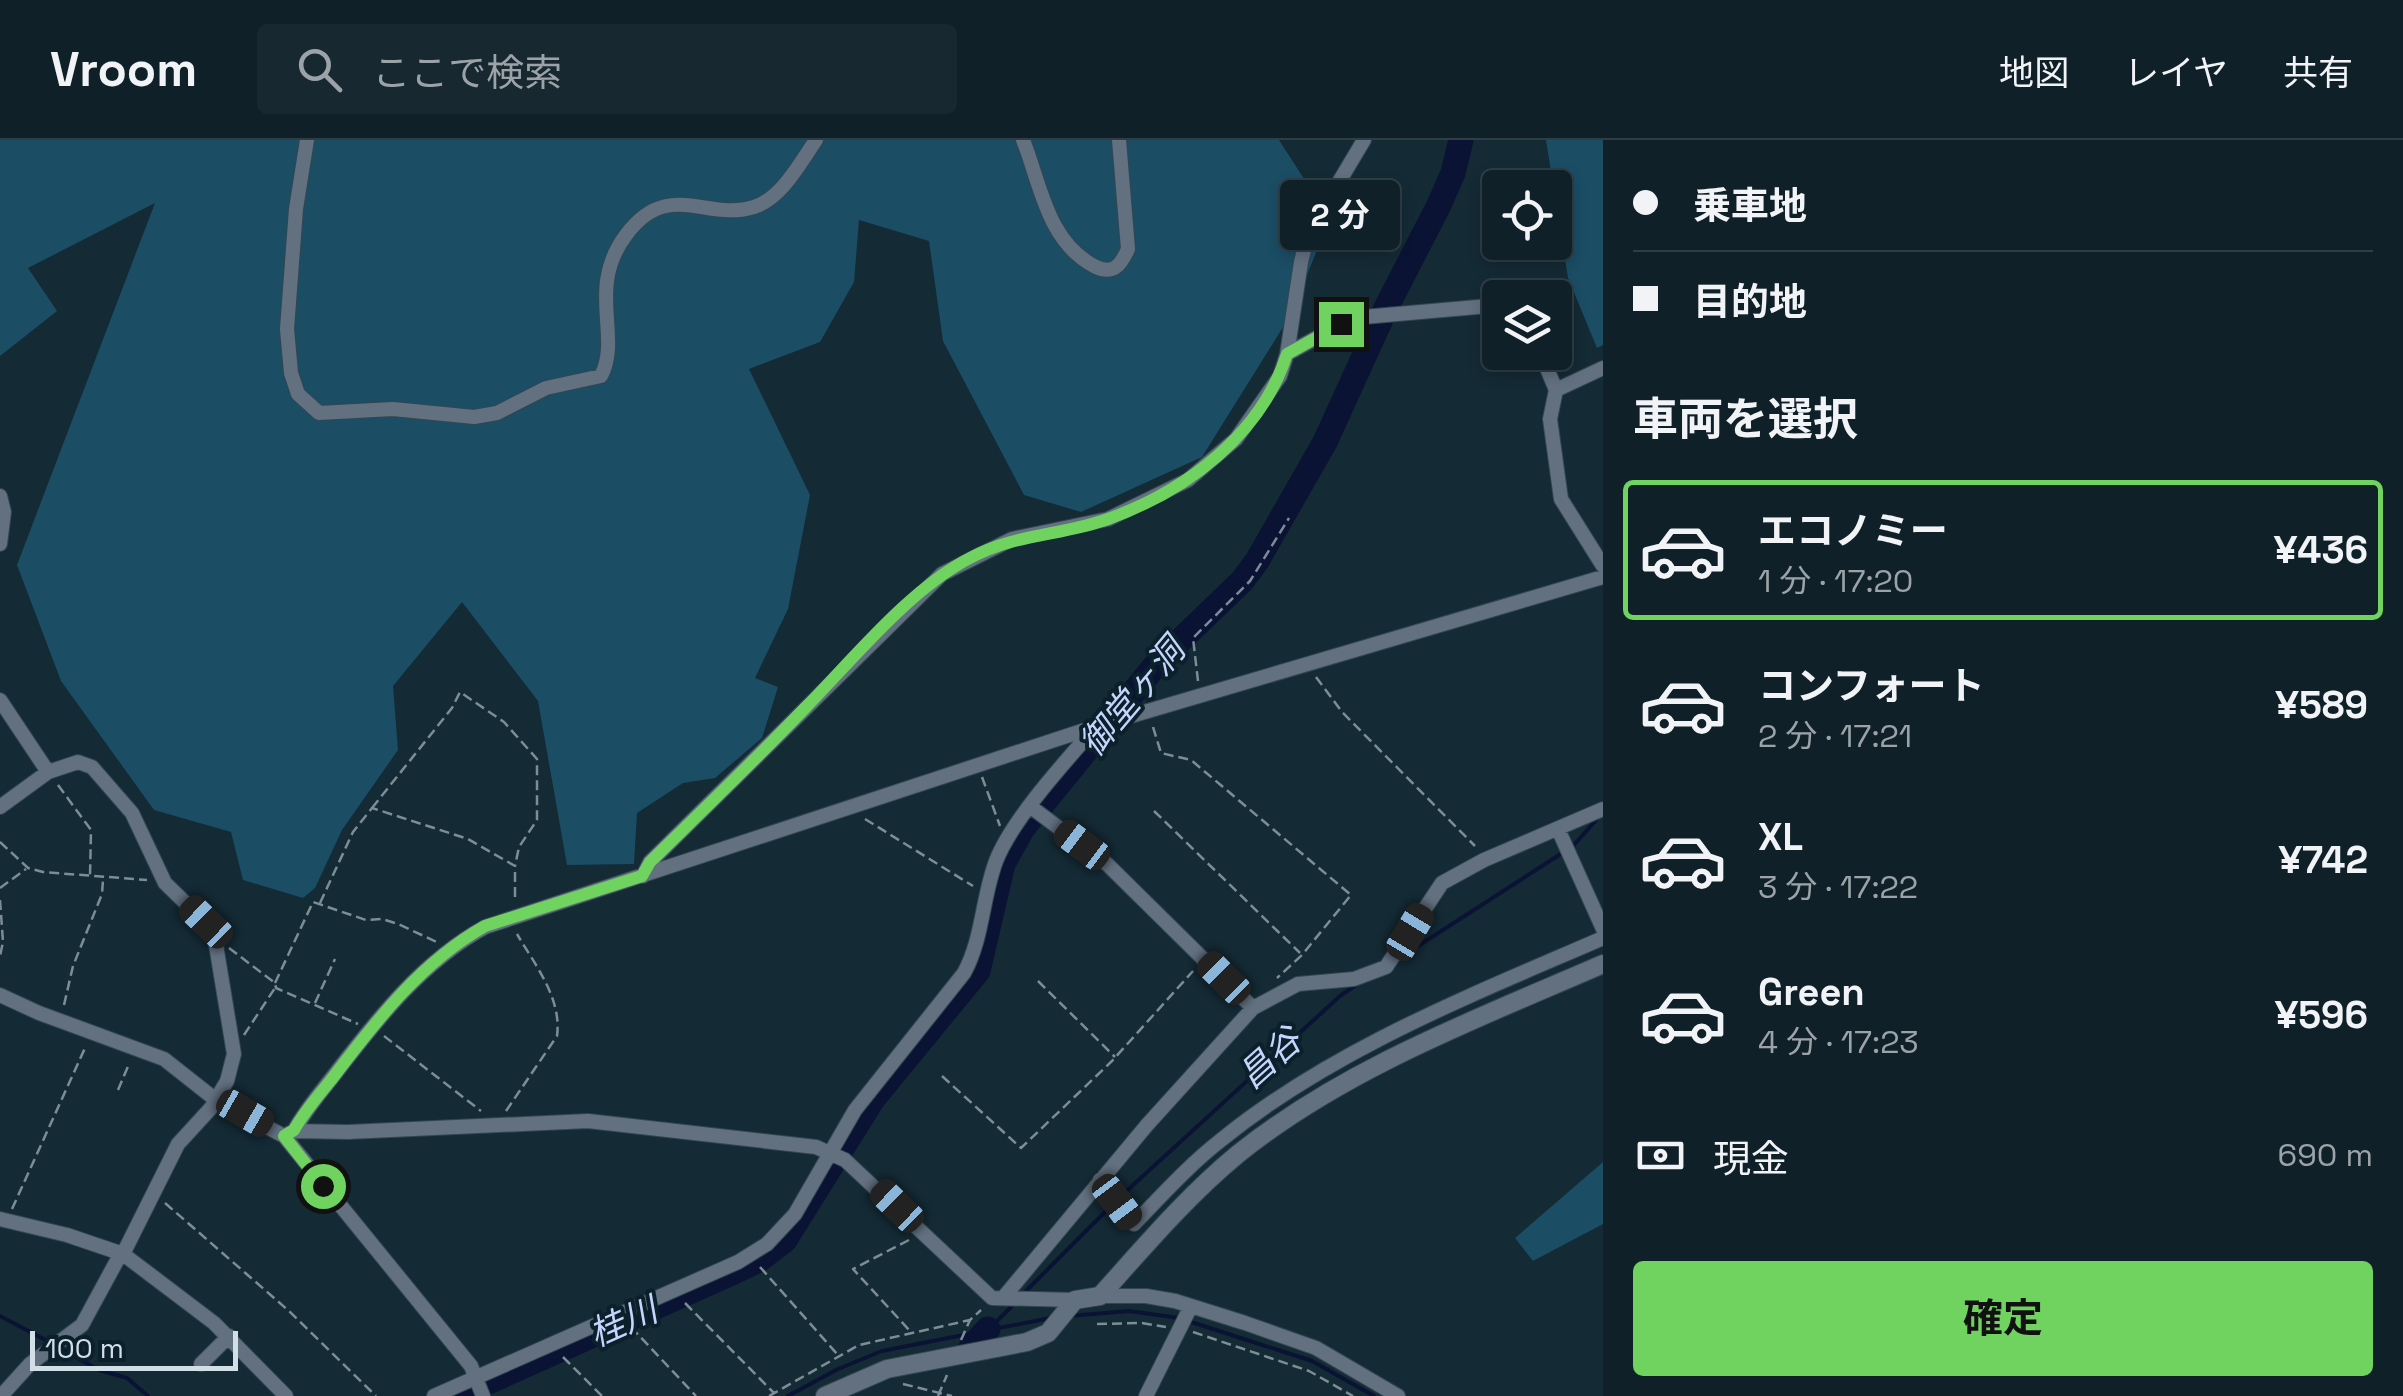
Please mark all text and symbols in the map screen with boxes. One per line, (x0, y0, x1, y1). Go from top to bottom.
search box (257, 24, 957, 114)
text: Vroom (50, 39, 197, 100)
icon: search (292, 42, 347, 97)
text: ここで検索 (372, 49, 562, 97)
text: 地図 (1999, 51, 2069, 95)
text: レイヤ (2124, 51, 2228, 95)
text: 共有 (2283, 51, 2353, 95)
map controls (1482, 170, 1572, 370)
button: locate (1482, 170, 1572, 260)
callout: 2 分 (1281, 179, 1401, 249)
text: 乗車地 (1693, 182, 1807, 230)
text: 2 分 (1310, 195, 1370, 235)
text: 目的地 (1693, 278, 1807, 326)
button: layers (1482, 280, 1572, 370)
route end (1319, 302, 1364, 347)
text: 車両を選択 (1633, 391, 1858, 448)
icon: car (1638, 505, 1728, 595)
text: エコノミー (1758, 507, 1948, 555)
text: ¥436 (2274, 526, 2368, 574)
text: 1 分 · 17:20 (1758, 561, 1913, 601)
water label: 御堂ヶ洞 (1070, 625, 1197, 765)
icon: car (1638, 660, 1728, 750)
text: コンフォート (1758, 662, 1985, 710)
text: ¥589 (2275, 681, 2368, 729)
text: 2 分 · 17:21 (1758, 716, 1912, 756)
text: XL (1758, 813, 1803, 861)
car (1049, 815, 1115, 875)
icon: car (1638, 815, 1728, 905)
text: ¥742 (2278, 836, 2368, 884)
text: 3 分 · 17:22 (1758, 867, 1918, 907)
car (174, 890, 238, 954)
car (1382, 899, 1438, 965)
car (1192, 946, 1256, 1010)
text: Green (1758, 968, 1865, 1016)
icon: car (1638, 970, 1728, 1060)
text: ¥596 (2275, 991, 2368, 1039)
water label: 昌谷 (1229, 1016, 1313, 1098)
text: 4 分 · 17:23 (1758, 1022, 1919, 1062)
car (212, 1085, 278, 1141)
icon: cash (1633, 1128, 1688, 1183)
text: 現金 (1713, 1135, 1789, 1183)
text: 690 m (2278, 1135, 2373, 1175)
route start (301, 1164, 346, 1209)
car (1087, 1169, 1147, 1235)
car (865, 1174, 929, 1238)
button: 確定 (1633, 1261, 2373, 1376)
water label: 桂川 (582, 1286, 668, 1356)
scale bar (30, 1326, 238, 1370)
text: 100 m (45, 1330, 124, 1366)

